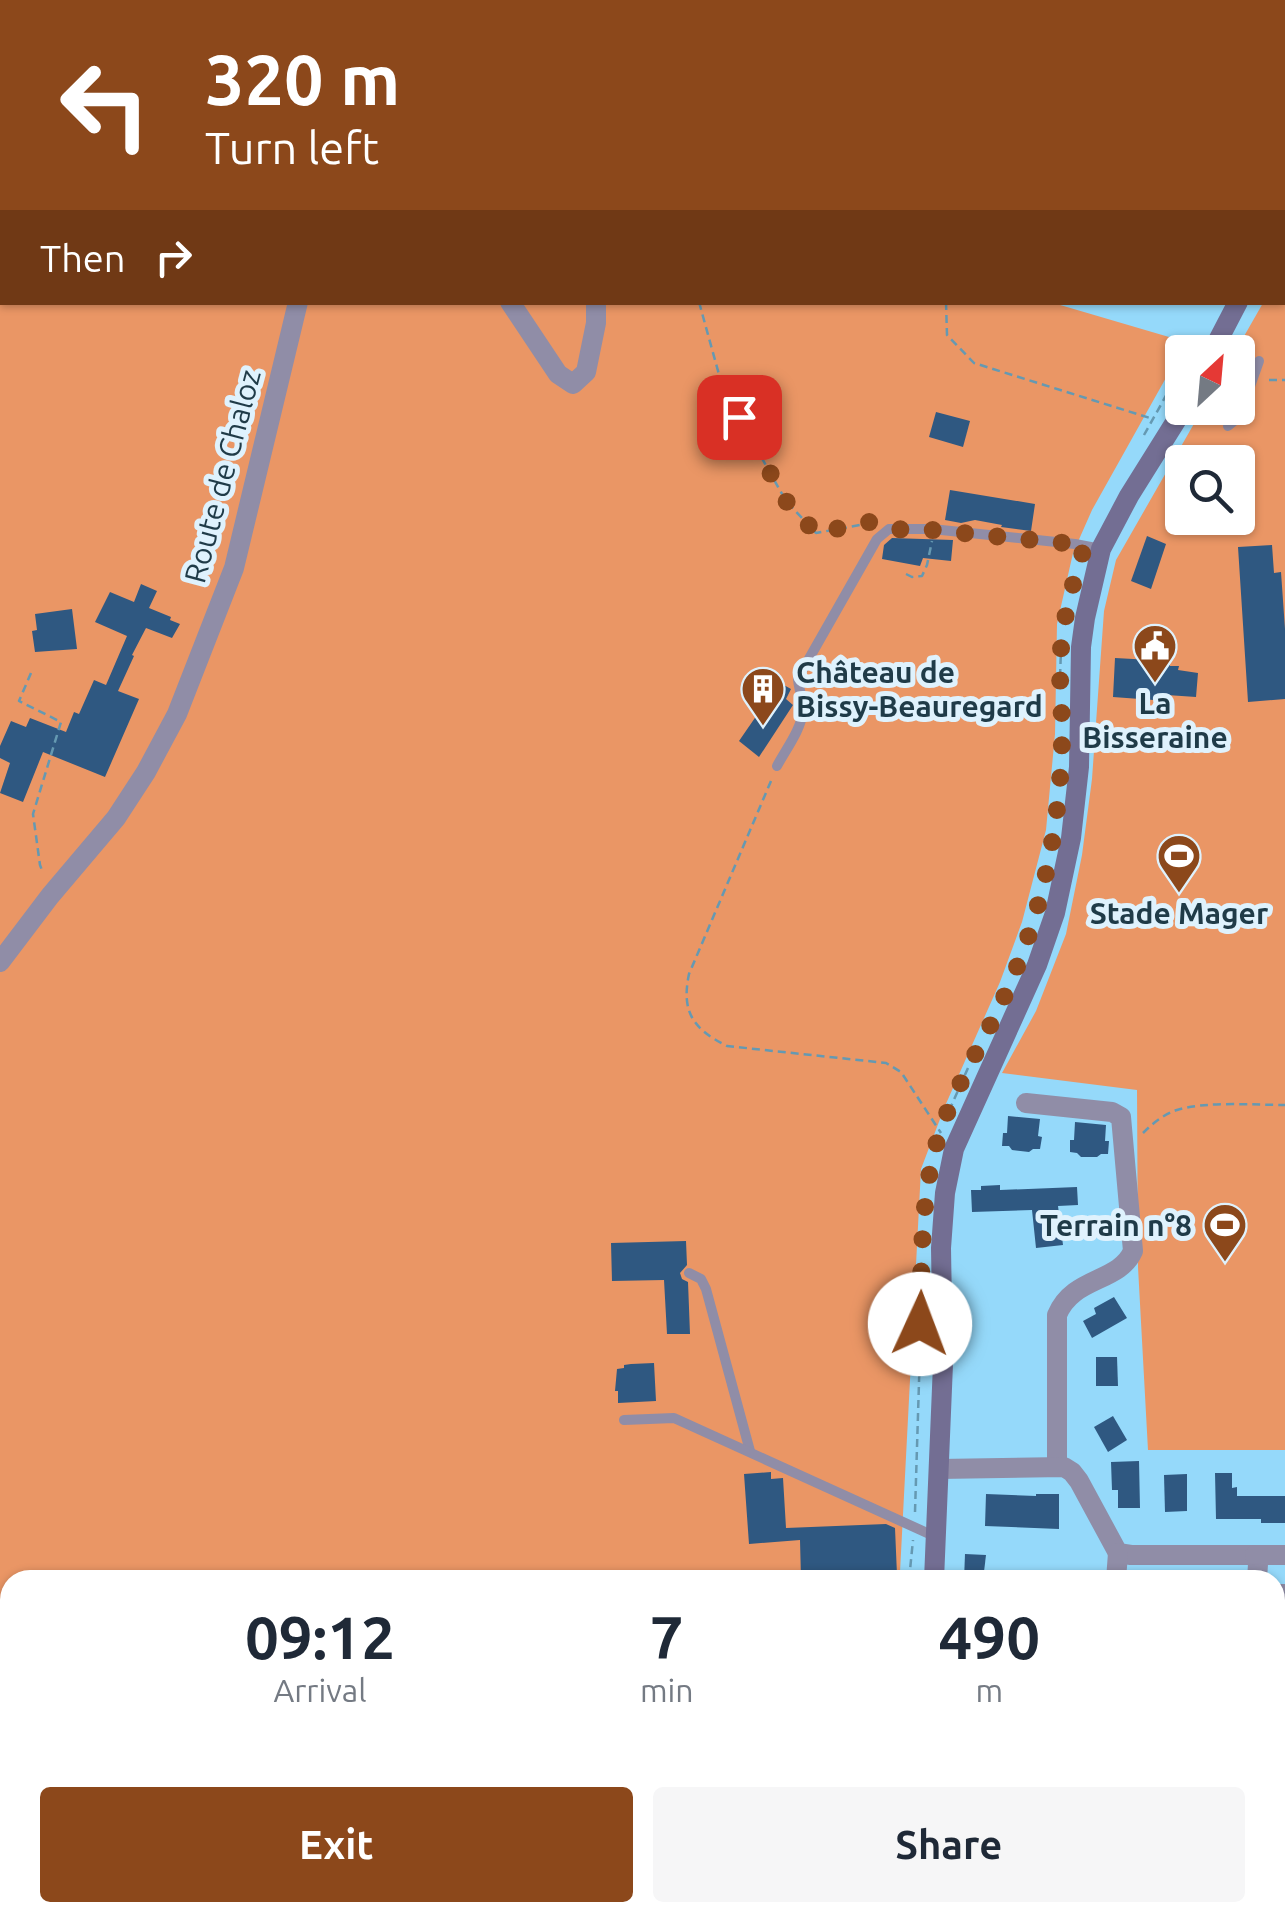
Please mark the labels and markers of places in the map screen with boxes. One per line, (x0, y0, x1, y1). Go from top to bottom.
pin (697, 375, 782, 460)
public building icon: La Bisseraine (1132, 623, 1178, 684)
place label: Château de Bissy-Beauregard (796, 655, 1043, 723)
building icon: Château de Bissy-Beauregard (740, 666, 786, 727)
place label: La Bisseraine (1082, 686, 1228, 754)
sports icon: Stade Mager (1156, 833, 1202, 894)
place label: Stade Mager (1090, 896, 1269, 930)
sports icon: Terrain n°8 (1202, 1202, 1248, 1263)
place label: Terrain n°8 (1040, 1208, 1192, 1242)

